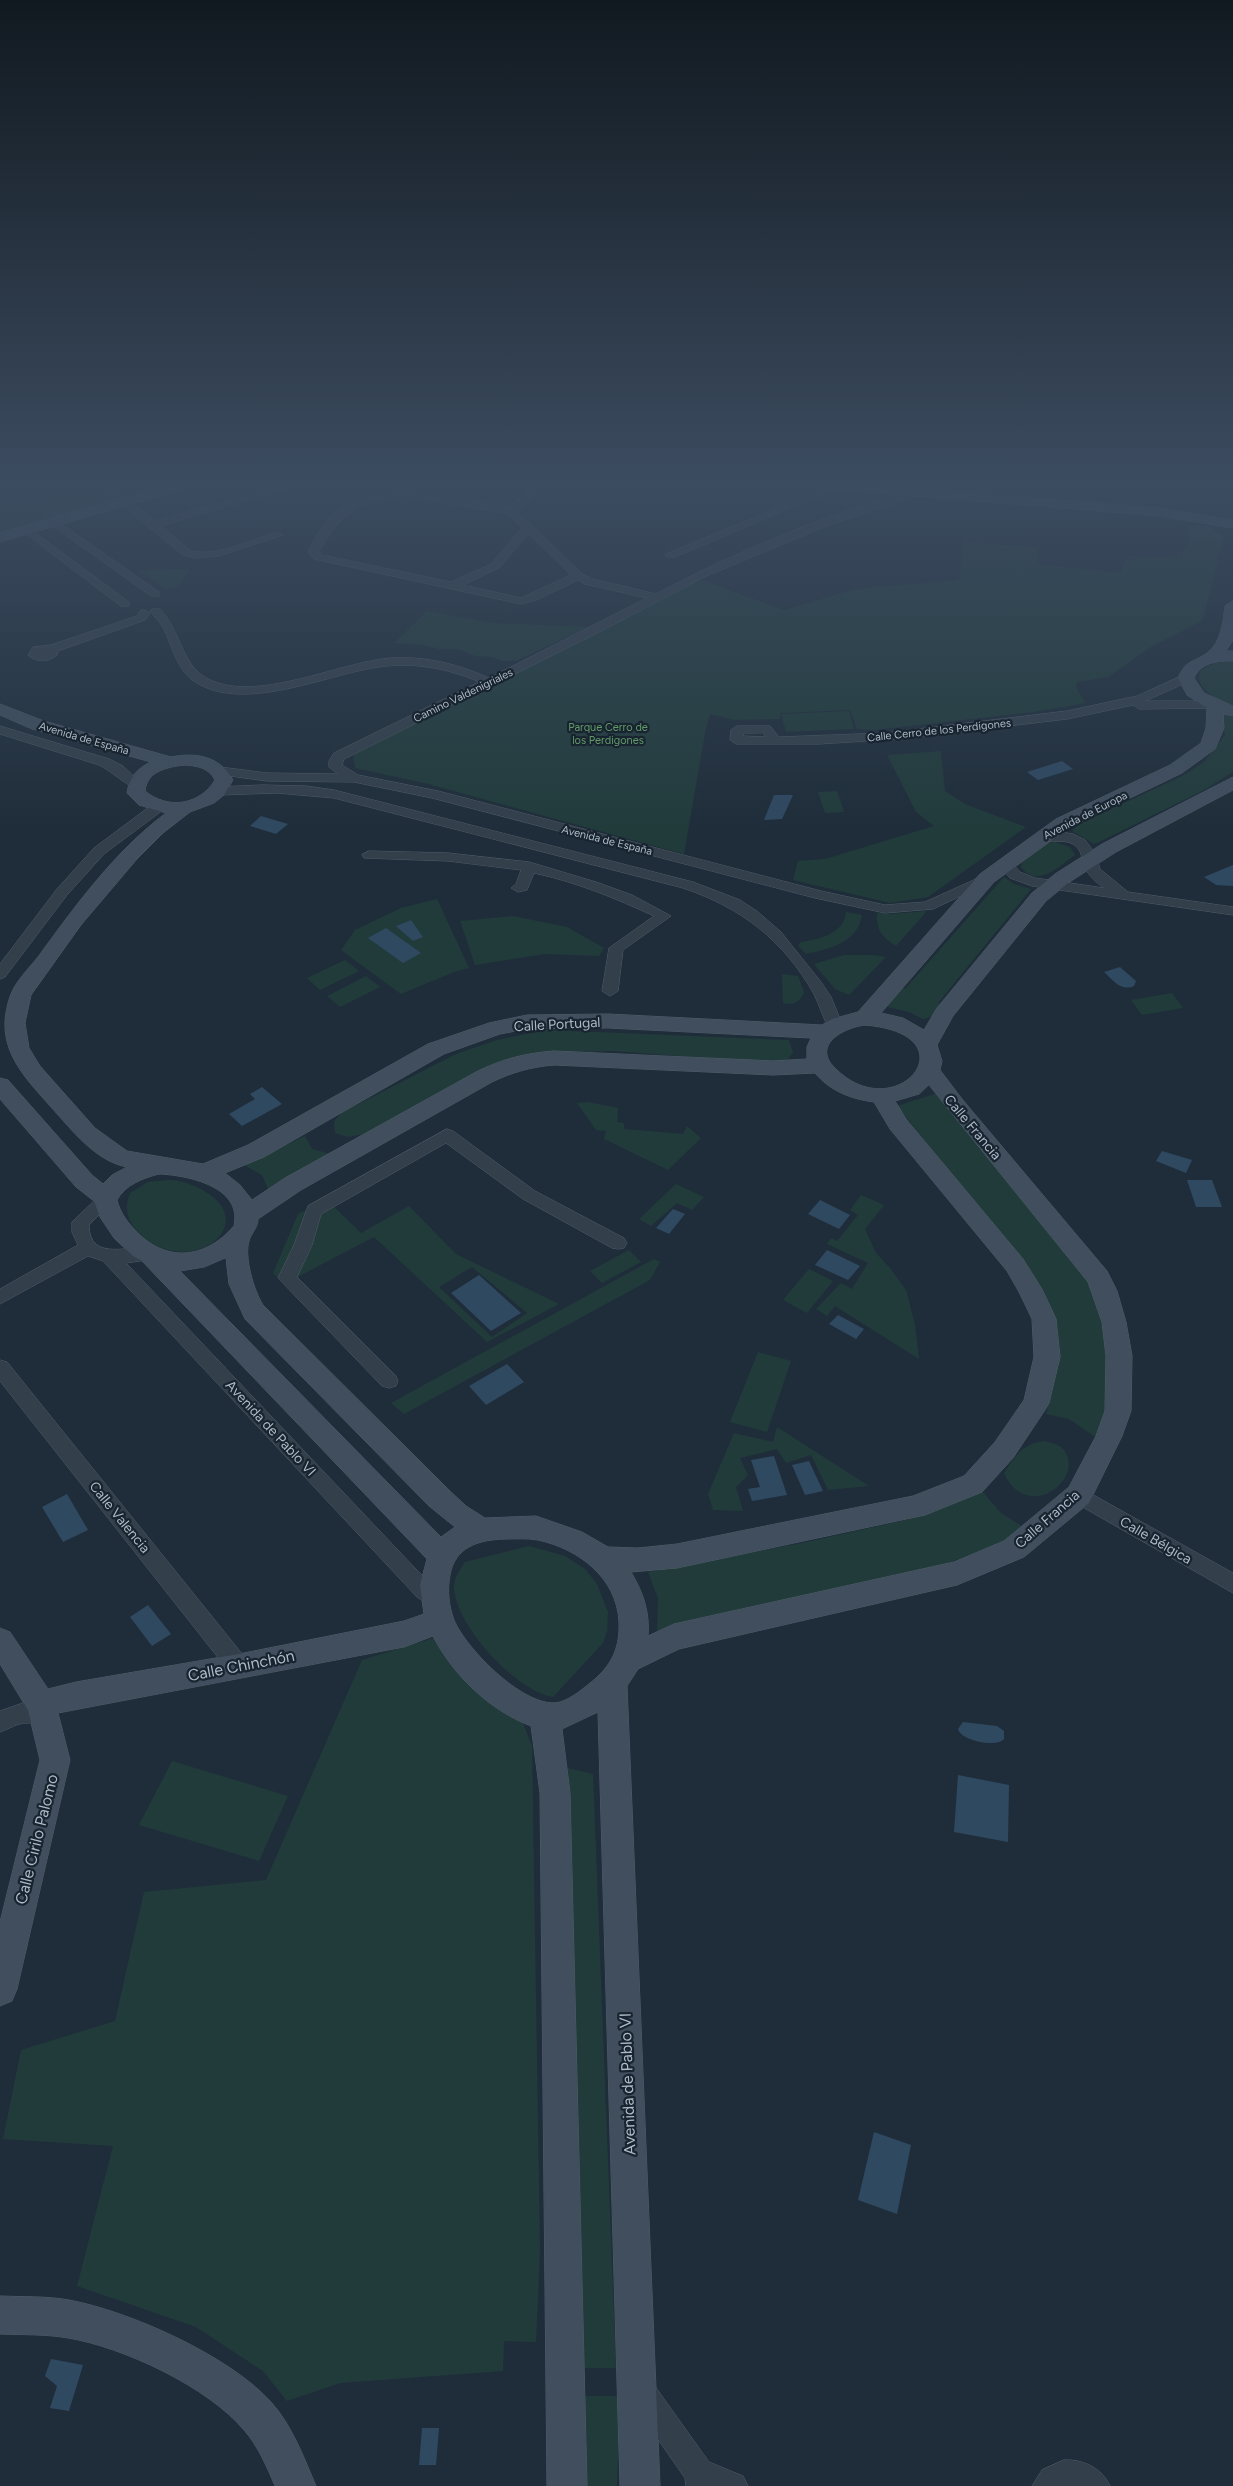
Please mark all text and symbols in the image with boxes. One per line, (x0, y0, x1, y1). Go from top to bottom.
street label: Camino Valdenigriales (411, 666, 515, 725)
street label: Calle Cerro de los Perdigones (867, 716, 1012, 745)
street label: Avenida de España (37, 719, 130, 758)
park label: Parque Cerro de los Perdigones (568, 721, 648, 747)
street label: Avenida de Europa (1041, 789, 1129, 842)
street label: Avenida de España (560, 823, 654, 858)
street label: Calle Portugal (513, 1014, 601, 1035)
street label: Calle Francia (941, 1091, 1005, 1163)
street label: Avenida de Pablo VI (222, 1377, 319, 1480)
street label: Calle Valencia (86, 1478, 154, 1557)
street label: Calle Francia (1012, 1487, 1083, 1552)
street label: Calle Bélgica (1117, 1513, 1195, 1568)
street label: Calle Chinchón (186, 1646, 296, 1685)
street label: Calle Cirilo Palomo (11, 1772, 62, 1906)
street label: Avenida de Pablo VI (616, 2012, 639, 2156)

